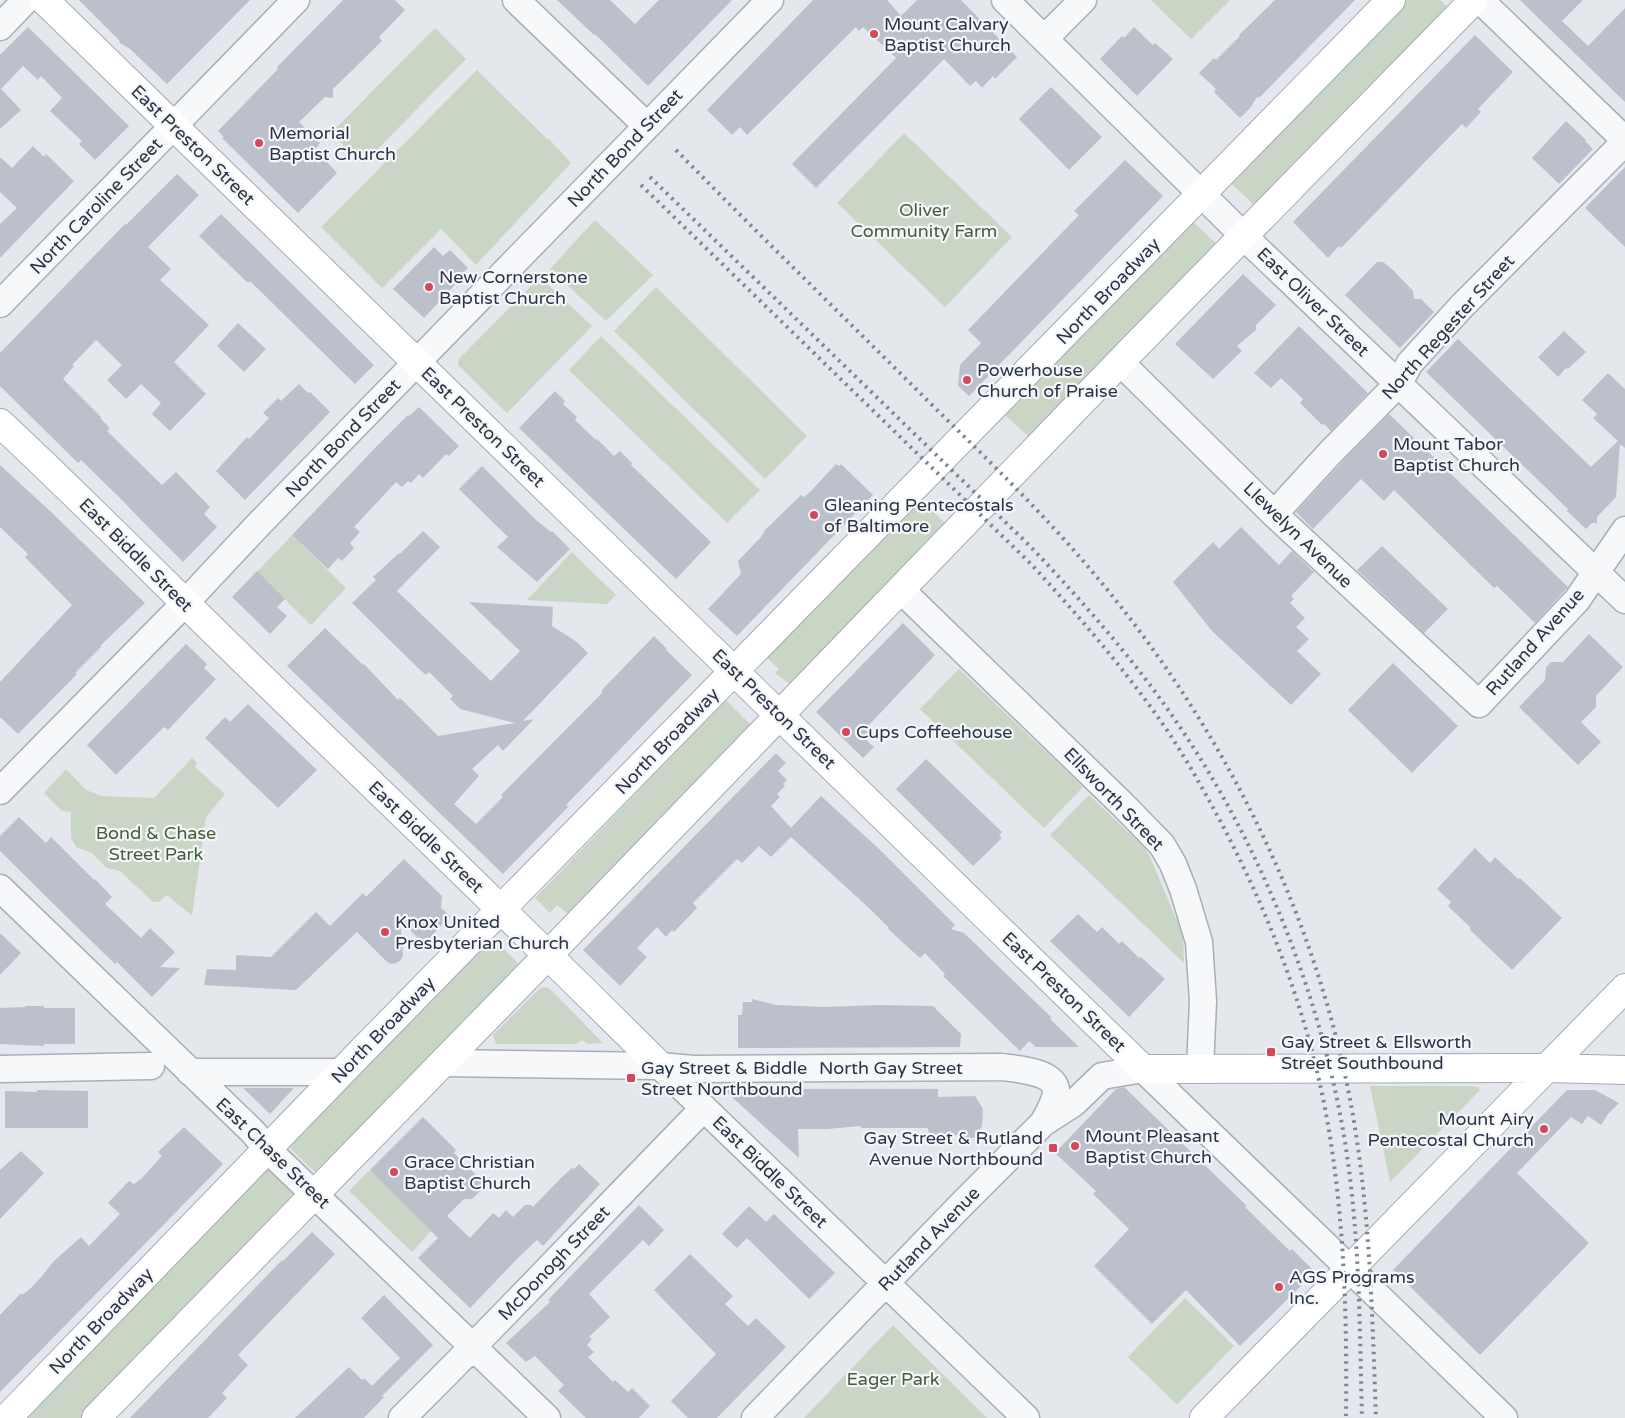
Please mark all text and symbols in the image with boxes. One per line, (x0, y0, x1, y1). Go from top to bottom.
place label: Mount Calvary Baptist Church (884, 13, 1011, 56)
marker: Mount Calvary Baptist Church (868, 28, 880, 40)
street label: East Preston Street (126, 80, 260, 210)
street label: North Bond Street (563, 84, 687, 212)
place label: Memorial Baptist Church (269, 122, 396, 165)
street label: North Caroline Street (25, 133, 167, 279)
marker: Memorial Baptist Church (253, 137, 265, 149)
park label: Oliver Community Farm (851, 199, 997, 242)
street label: North Broadway (1052, 233, 1165, 349)
street label: East Oliver Street (1252, 243, 1374, 361)
street label: North Regester Street (1377, 250, 1519, 404)
place label: New Cornerstone Baptist Church (439, 266, 588, 309)
marker: New Cornerstone Baptist Church (423, 281, 435, 293)
place label: Powerhouse Church of Praise (977, 359, 1118, 402)
street label: East Preston Street (416, 362, 550, 492)
street label: North Bond Street (281, 374, 405, 502)
marker: Powerhouse Church of Praise (961, 374, 973, 386)
place label: Mount Tabor Baptist Church (1393, 433, 1520, 476)
marker: Mount Tabor Baptist Church (1377, 448, 1389, 460)
street label: Llewelyn Avenue (1239, 477, 1357, 593)
street label: East Biddle Street (75, 494, 198, 617)
place label: Gleaning Pentecostals of Baltimore (824, 494, 1014, 537)
marker: Gleaning Pentecostals of Baltimore (808, 509, 820, 521)
street label: Rutland Avenue (1481, 584, 1589, 700)
street label: East Preston Street (707, 644, 841, 774)
street label: North Broadway (611, 683, 724, 799)
place label: Cups Coffeehouse (856, 721, 1013, 743)
marker: Cups Coffeehouse (840, 726, 852, 738)
street label: Ellsworth Street (1059, 743, 1169, 855)
street label: East Biddle Street (364, 776, 488, 898)
park label: Bond & Chase Street Park (96, 822, 216, 865)
place label: Knox United Presbyterian Church (395, 911, 569, 954)
marker: Knox United Presbyterian Church (379, 926, 391, 938)
street label: East Preston Street (997, 927, 1131, 1057)
street label: North Broadway (327, 972, 440, 1088)
place label: Gay Street & Ellsworth Street Southbound (1281, 1031, 1472, 1074)
marker: Gay Street & Ellsworth Street Southbound (1265, 1046, 1277, 1058)
place label: Gay Street & Biddle Street Northbound (641, 1057, 807, 1100)
street label: North Gay Street (819, 1057, 963, 1079)
marker: Gay Street & Biddle Street Northbound (625, 1072, 637, 1084)
street label: East Chase Street (211, 1093, 335, 1213)
place label: Mount Airy Pentecostal Church (1368, 1108, 1534, 1151)
street label: East Biddle Street (708, 1111, 832, 1233)
marker: Mount Airy Pentecostal Church (1538, 1123, 1550, 1135)
place label: Mount Pleasant Baptist Church (1085, 1125, 1220, 1168)
place label: Gay Street & Rutland Avenue Northbound (864, 1127, 1043, 1170)
marker: Mount Pleasant Baptist Church (1069, 1140, 1081, 1152)
marker: Gay Street & Rutland Avenue Northbound (1047, 1142, 1059, 1154)
place label: Grace Christian Baptist Church (404, 1151, 535, 1194)
marker: Grace Christian Baptist Church (388, 1166, 400, 1178)
street label: Rutland Avenue (874, 1182, 984, 1296)
street label: McDonogh Street (494, 1201, 615, 1325)
street label: North Broadway (45, 1263, 158, 1379)
place label: AGS Programs Inc. (1289, 1266, 1415, 1309)
marker: AGS Programs Inc. (1273, 1281, 1285, 1293)
park label: Eager Park (846, 1368, 940, 1390)

